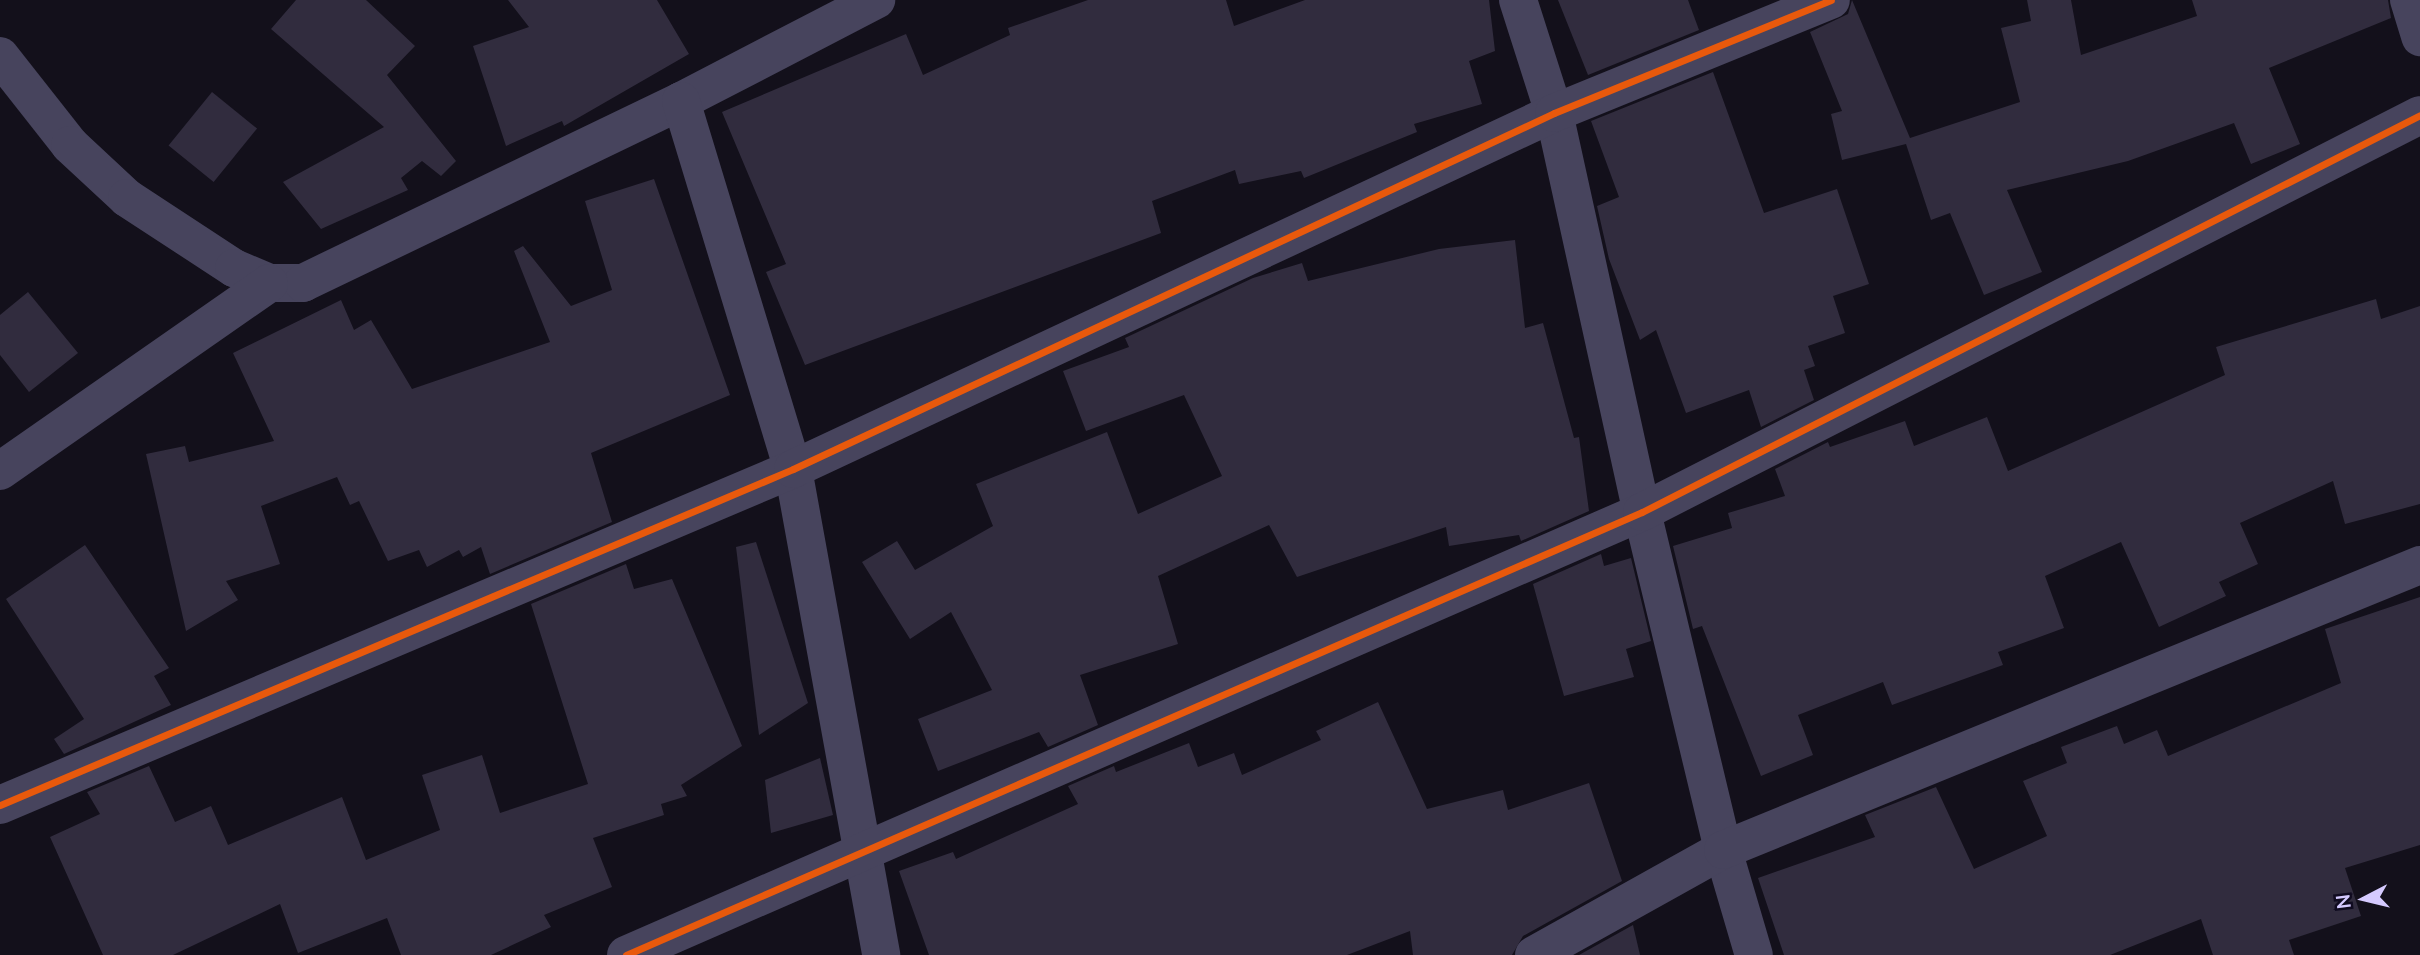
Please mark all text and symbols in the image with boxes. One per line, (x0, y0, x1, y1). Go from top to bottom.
north arrow (2329, 864, 2399, 934)
text: N (2330, 893, 2355, 910)

